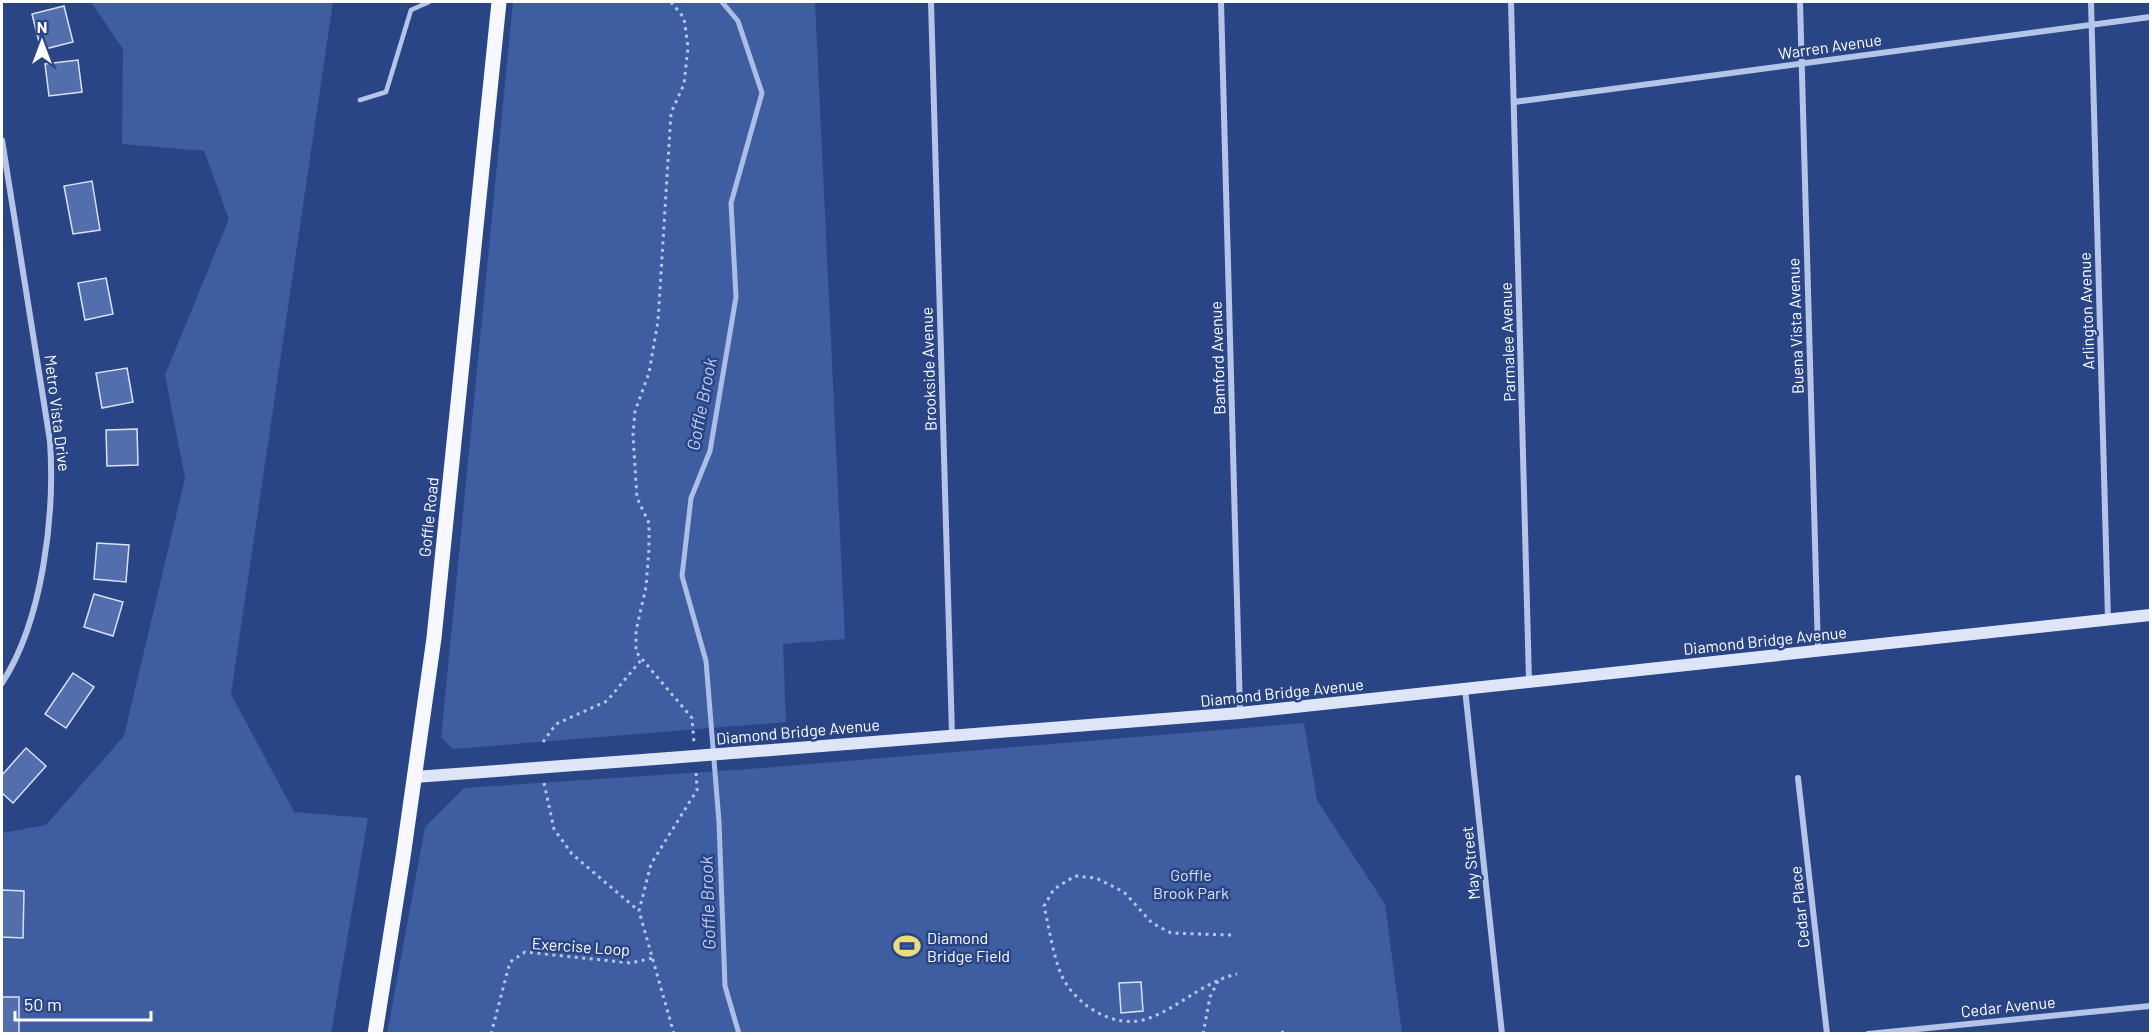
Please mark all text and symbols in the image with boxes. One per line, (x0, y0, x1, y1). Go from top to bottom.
north arrow (12, 12, 72, 72)
text: N (37, 17, 47, 36)
street label: Warren Avenue (1777, 29, 1883, 63)
street label: Arlington Avenue (2074, 252, 2098, 370)
street label: Buena Vista Avenue (1783, 258, 1807, 394)
street label: Parmalee Avenue (1495, 282, 1519, 402)
street label: Bamford Avenue (1206, 301, 1228, 415)
street label: Brookside Avenue (916, 307, 940, 431)
street label: Metro Vista Drive (41, 354, 75, 472)
water label: Goffle Brook (681, 356, 721, 452)
street label: Goffle Road (414, 476, 442, 558)
street label: Diamond Bridge Avenue (1682, 622, 1848, 658)
street label: Diamond Bridge Avenue (1199, 674, 1365, 710)
street label: Diamond Bridge Avenue (715, 714, 881, 748)
street label: May Street (1457, 825, 1483, 901)
water label: Goffle Brook (694, 855, 720, 950)
park label: Goffle Brook Park (1153, 865, 1229, 902)
street label: Cedar Place (1785, 865, 1813, 949)
place label: Diamond Bridge Field (927, 928, 1010, 965)
sports icon: Diamond Bridge Field (892, 931, 922, 961)
street label: Exercise Loop (531, 933, 631, 959)
scale bar (15, 984, 152, 1022)
street label: Cedar Avenue (1960, 992, 2056, 1020)
text: 50 m (24, 993, 62, 1015)

